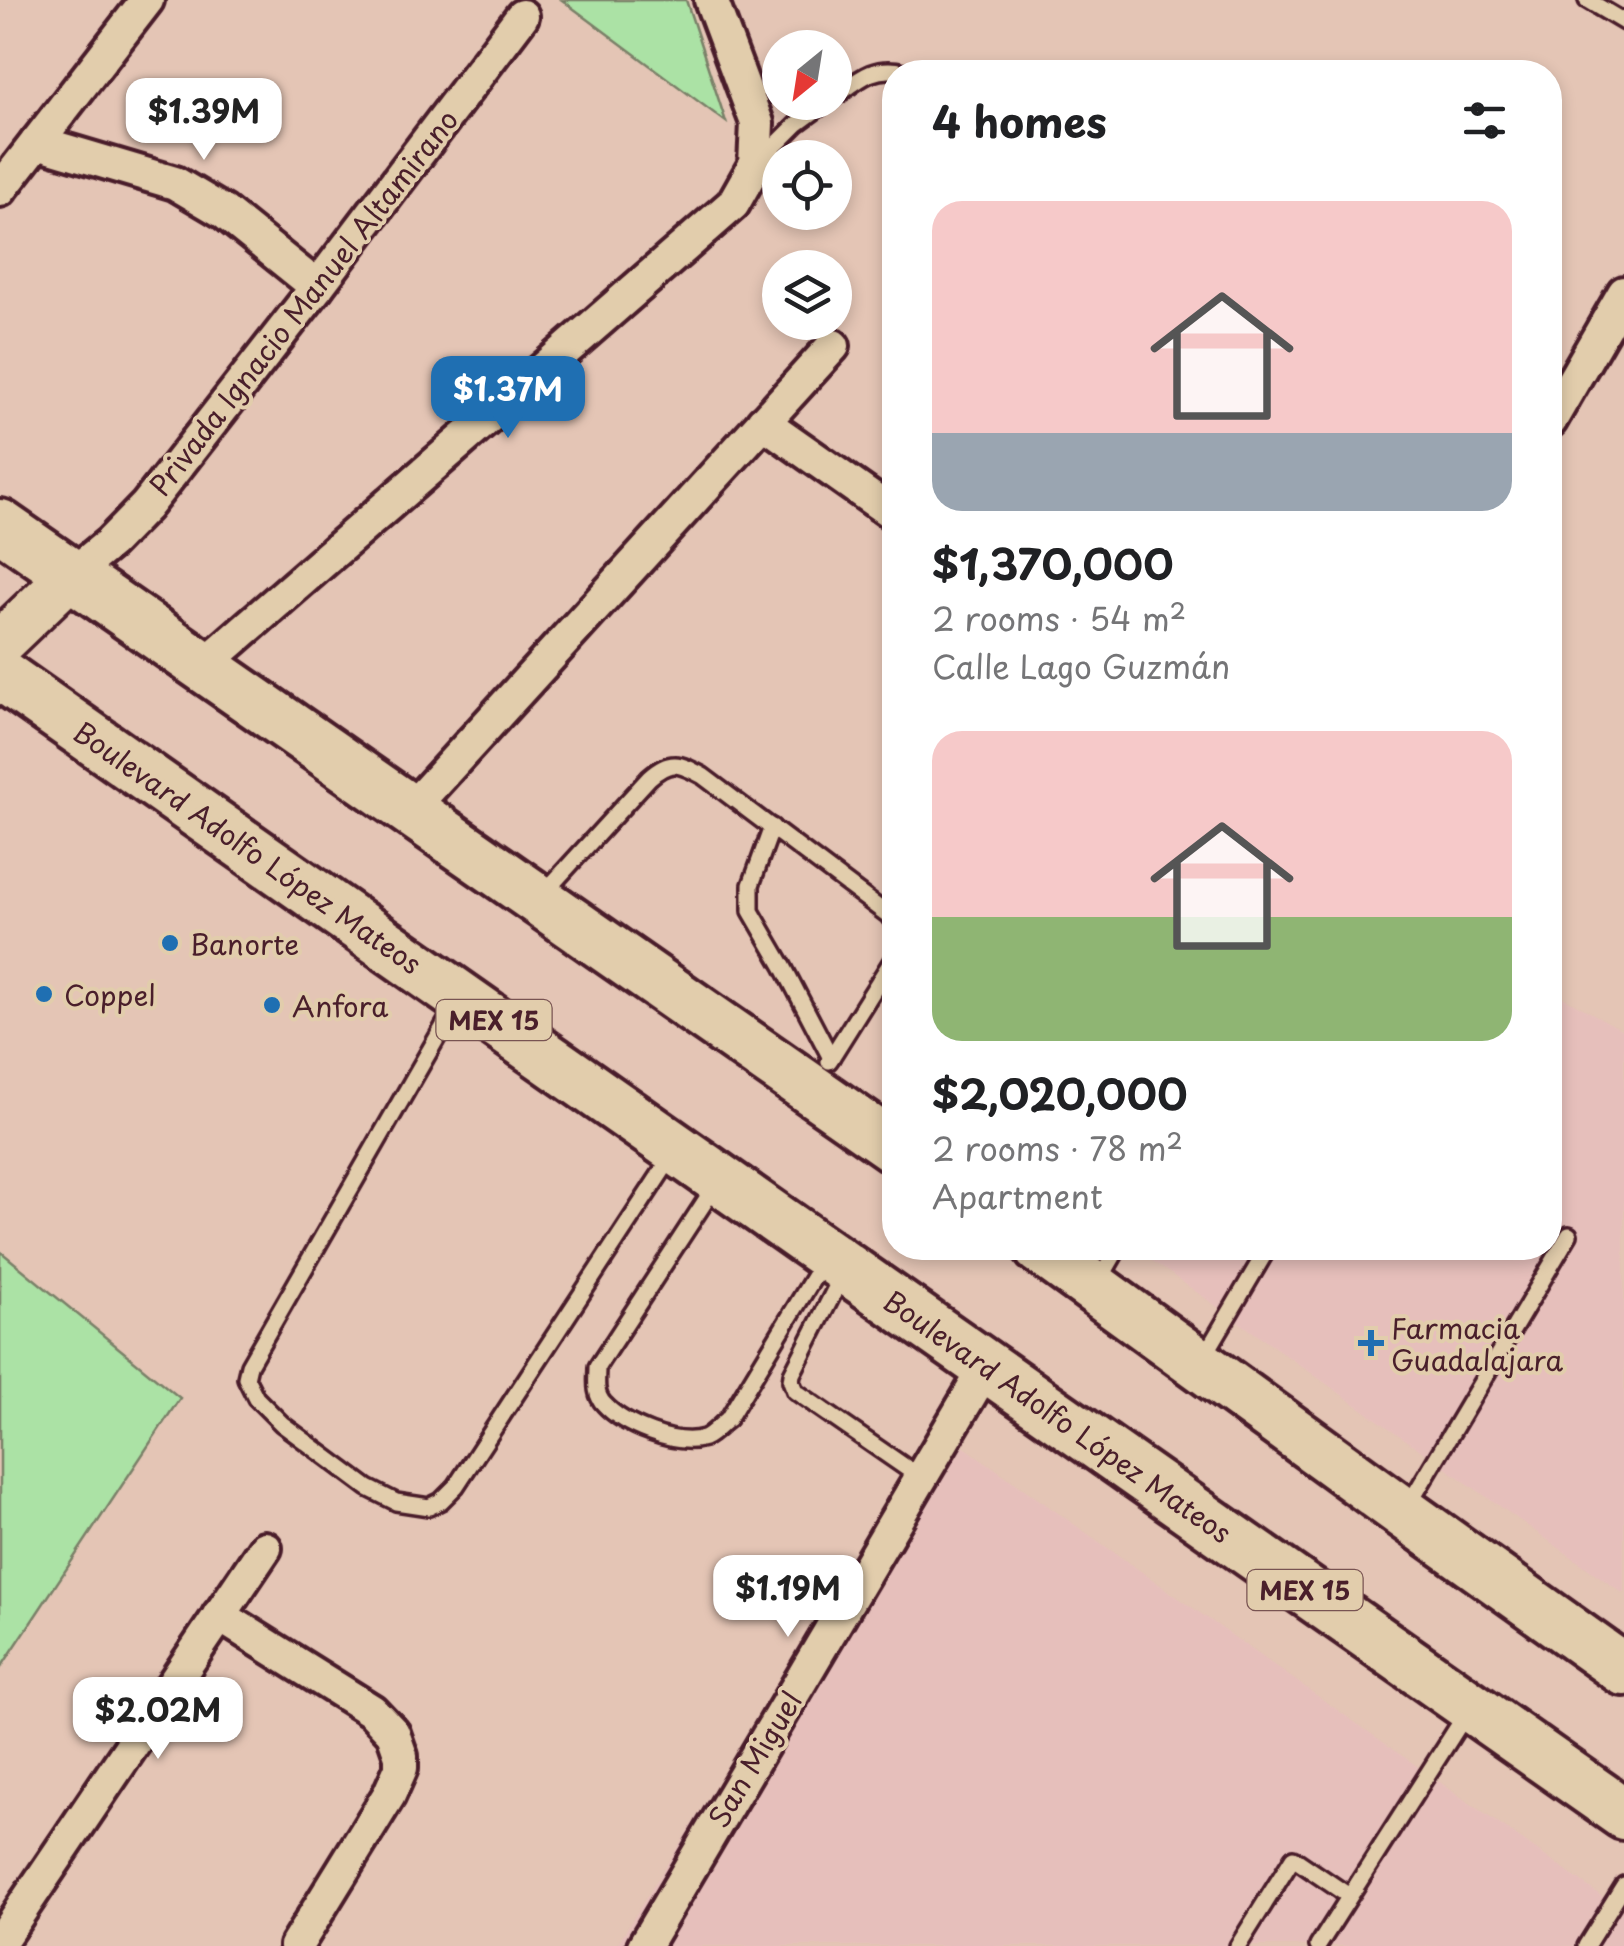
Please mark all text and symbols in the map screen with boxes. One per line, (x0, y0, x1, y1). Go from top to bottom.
north arrow (762, 30, 852, 120)
map controls (762, 30, 852, 340)
pin: $1.39M (123, 78, 285, 163)
text: $1.39M (148, 86, 260, 134)
text: 4 homes (932, 89, 1107, 152)
icon: filters (1457, 93, 1512, 148)
street label: Privada Ignacio Manuel Altamirano (138, 100, 468, 504)
button: locate (762, 140, 852, 230)
button: layers (762, 250, 852, 340)
icon: home (1132, 266, 1312, 446)
pin: $1.37M (427, 356, 589, 441)
text: $1.37M (453, 364, 563, 412)
text: $1,370,000 (932, 531, 1174, 594)
text: 2 rooms · 54 m² (932, 594, 1186, 642)
text: Calle Lago Guzmán (932, 642, 1230, 690)
street label: Boulevard Adolfo López Mateos (65, 710, 431, 984)
icon: home (1132, 796, 1312, 976)
place label: Banorte (190, 922, 299, 965)
marker: Banorte (159, 932, 181, 954)
place label: Coppel (64, 973, 156, 1016)
marker: Coppel (33, 983, 55, 1005)
place label: Anfora (292, 984, 389, 1027)
marker: Anfora (261, 994, 283, 1016)
road number: MEX 15 (436, 1000, 552, 1040)
text: $2,020,000 (932, 1061, 1188, 1124)
text: 2 rooms · 78 m² (932, 1124, 1183, 1172)
text: Apartment (932, 1172, 1103, 1220)
street label: Boulevard Adolfo López Mateos (875, 1279, 1241, 1553)
place label: Farmacia Guadalajara (1391, 1306, 1563, 1381)
marker: Farmacia Guadalajara (1360, 1332, 1382, 1354)
pin: $1.19M (707, 1555, 869, 1640)
text: $1.19M (735, 1563, 841, 1611)
road number: MEX 15 (1248, 1570, 1362, 1610)
pin: $2.02M (77, 1677, 239, 1762)
street label: San Miguel (696, 1683, 812, 1835)
text: $2.02M (95, 1685, 221, 1733)

